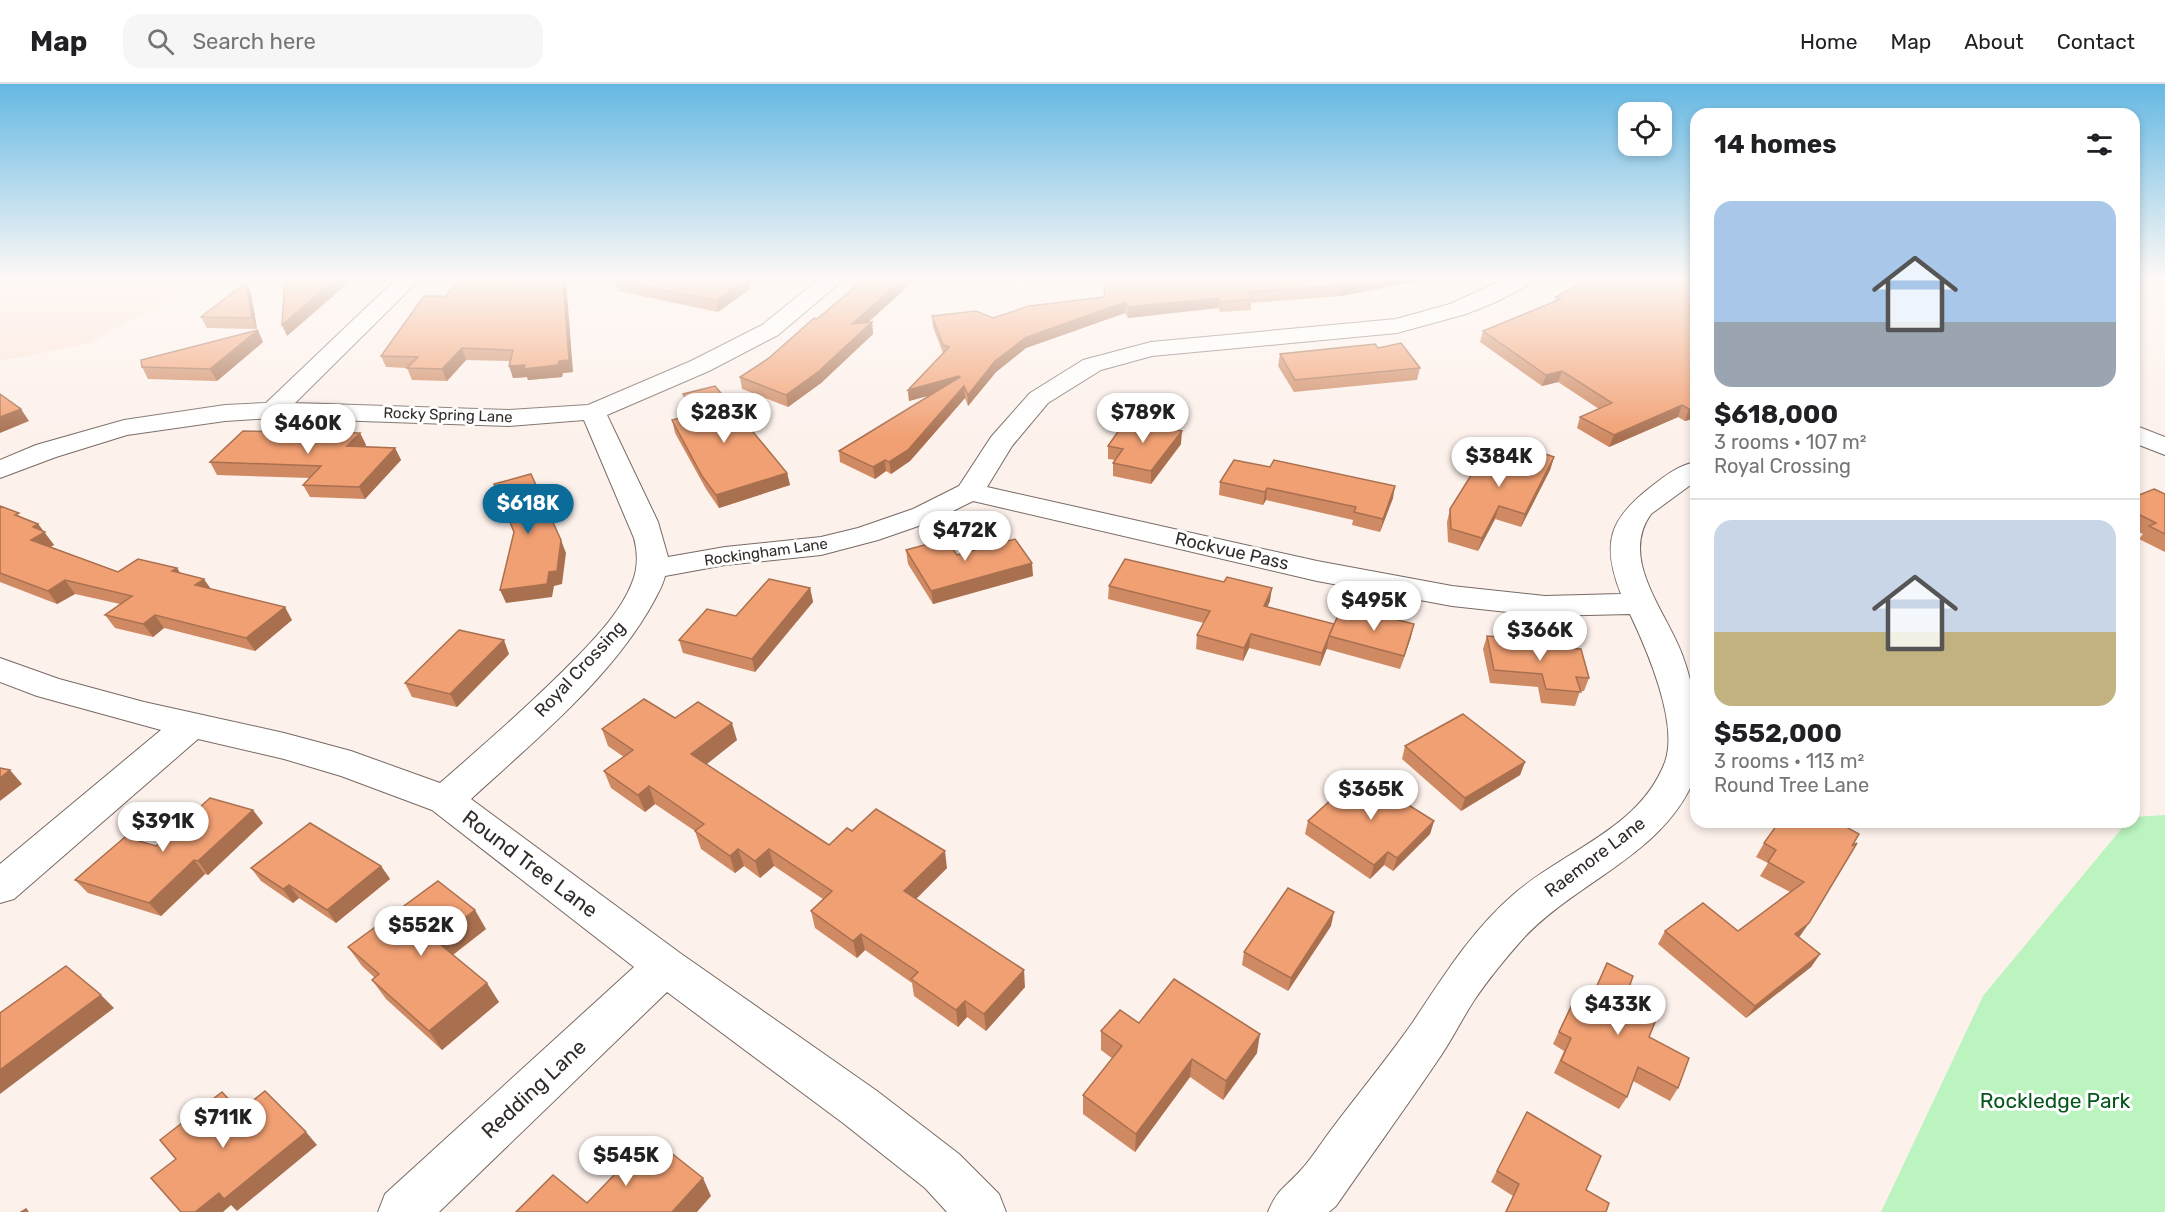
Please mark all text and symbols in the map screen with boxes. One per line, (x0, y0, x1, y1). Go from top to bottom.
search box (123, 14, 543, 68)
text: Map (30, 25, 87, 58)
icon: search (144, 25, 177, 58)
text: Search here (192, 28, 316, 55)
text: Home (1800, 29, 1857, 54)
text: Map (1890, 29, 1931, 54)
text: About (1964, 29, 2024, 54)
text: Contact (2057, 29, 2135, 54)
map controls (1618, 102, 1672, 156)
button: locate (1618, 102, 1672, 156)
icon: filters (2083, 128, 2116, 161)
text: 14 homes (1714, 129, 1837, 160)
icon: home (1861, 240, 1969, 348)
pin: $283K (682, 393, 766, 444)
pin: $789K (1101, 393, 1185, 444)
text: $618,000 (1714, 399, 1838, 430)
text: $283K (691, 400, 757, 424)
text: $789K (1111, 400, 1175, 424)
pin: $460K (266, 404, 350, 455)
street label: Rocky Spring Lane (383, 404, 513, 426)
text: $460K (275, 411, 341, 435)
text: 3 rooms · 107 m² (1714, 430, 1867, 454)
pin: $384K (1457, 437, 1541, 488)
text: $384K (1466, 444, 1533, 468)
text: Royal Crossing (1714, 454, 1851, 478)
pin: $618K (486, 484, 570, 535)
text: $618K (497, 491, 559, 515)
pin: $472K (923, 511, 1007, 562)
text: $472K (933, 518, 997, 542)
street label: Rockvue Pass (1173, 527, 1291, 575)
street label: Rockingham Lane (703, 534, 829, 570)
icon: home (1861, 559, 1969, 667)
pin: $495K (1332, 581, 1416, 632)
text: $495K (1341, 588, 1407, 612)
pin: $366K (1498, 611, 1582, 662)
street label: Royal Crossing (530, 616, 630, 722)
text: $366K (1507, 618, 1573, 642)
text: $552,000 (1714, 718, 1842, 749)
text: 3 rooms · 113 m² (1714, 749, 1864, 773)
pin: $365K (1329, 770, 1413, 821)
text: Round Tree Lane (1714, 773, 1869, 797)
text: $365K (1338, 777, 1404, 801)
pin: $391K (121, 802, 205, 853)
street label: Round Tree Lane (458, 805, 603, 923)
text: $391K (132, 809, 194, 833)
street label: Raemore Lane (1540, 812, 1650, 902)
pin: $552K (379, 906, 463, 957)
text: $552K (388, 913, 454, 937)
pin: $433K (1576, 985, 1660, 1036)
text: $433K (1585, 992, 1651, 1016)
street label: Redding Lane (476, 1034, 591, 1143)
park label: Rockledge Park (1980, 1088, 2130, 1113)
pin: $711K (181, 1098, 265, 1149)
text: $711K (194, 1105, 252, 1129)
pin: $545K (584, 1136, 668, 1187)
text: $545K (593, 1143, 659, 1167)

